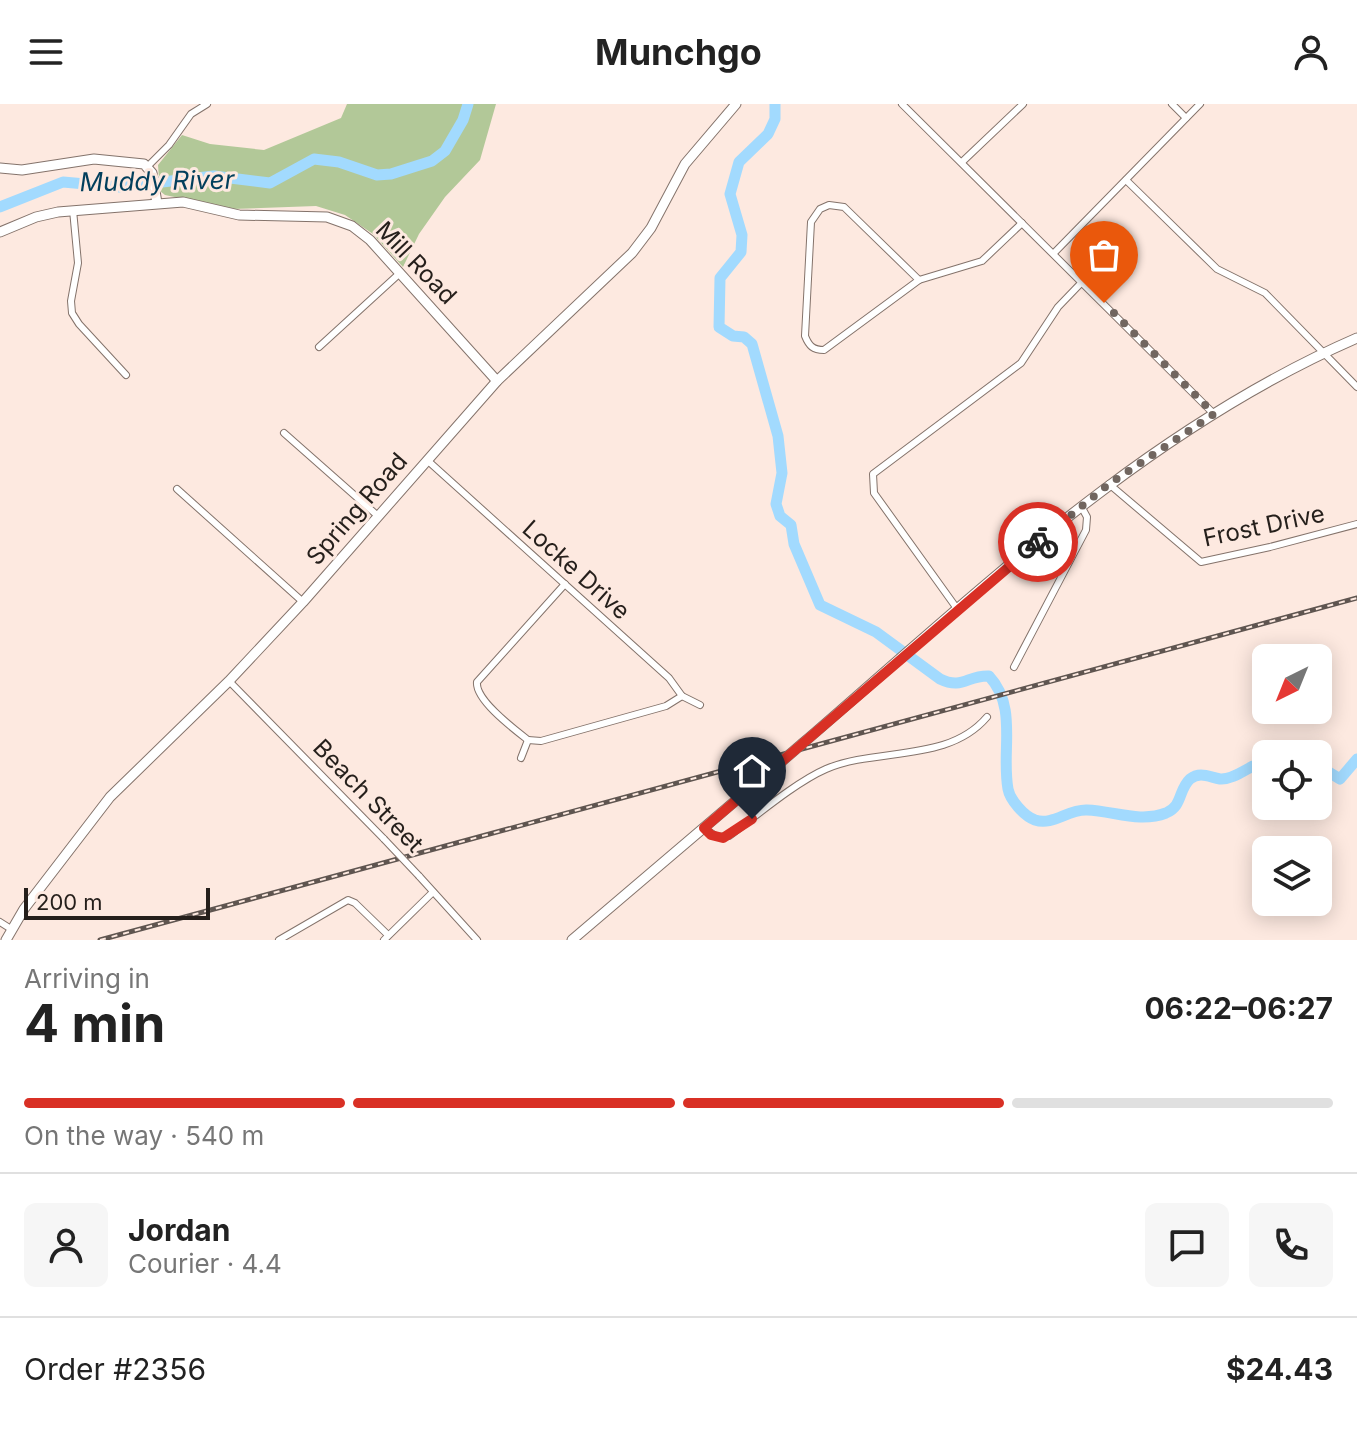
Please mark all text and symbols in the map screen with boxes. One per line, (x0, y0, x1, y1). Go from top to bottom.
icon: menu (24, 30, 68, 74)
text: Munchgo (595, 30, 762, 74)
icon: person (1289, 30, 1333, 74)
water label: Muddy River (79, 164, 236, 197)
street label: Mill Road (370, 215, 463, 310)
pin (1070, 221, 1138, 303)
icon: bag (1082, 233, 1126, 277)
street label: Spring Road (300, 447, 413, 571)
street label: Frost Drive (1201, 499, 1327, 553)
courier (998, 502, 1078, 582)
street label: Locke Drive (517, 514, 636, 625)
icon: bike (1016, 520, 1060, 564)
north arrow (1252, 644, 1332, 724)
map controls (1252, 644, 1332, 916)
street label: Beach Street (307, 733, 430, 858)
pin (718, 737, 786, 819)
button: locate (1252, 740, 1332, 820)
icon: home (730, 749, 774, 793)
button: layers (1252, 836, 1332, 916)
scale bar (24, 884, 210, 920)
text: 200 m (36, 889, 103, 915)
text: Arriving in (24, 963, 150, 994)
text: 06:22–06:27 (1144, 990, 1333, 1026)
text: 4 min (24, 992, 165, 1055)
text: On the way · 540 m (24, 1120, 264, 1151)
button: person (24, 1203, 108, 1287)
button: chat (1145, 1203, 1229, 1287)
button: phone (1249, 1203, 1333, 1287)
text: Jordan (128, 1212, 230, 1248)
text: Courier · 4.4 (128, 1248, 282, 1279)
text: Order #2356 (24, 1351, 206, 1387)
text: $24.43 (1226, 1351, 1333, 1387)

